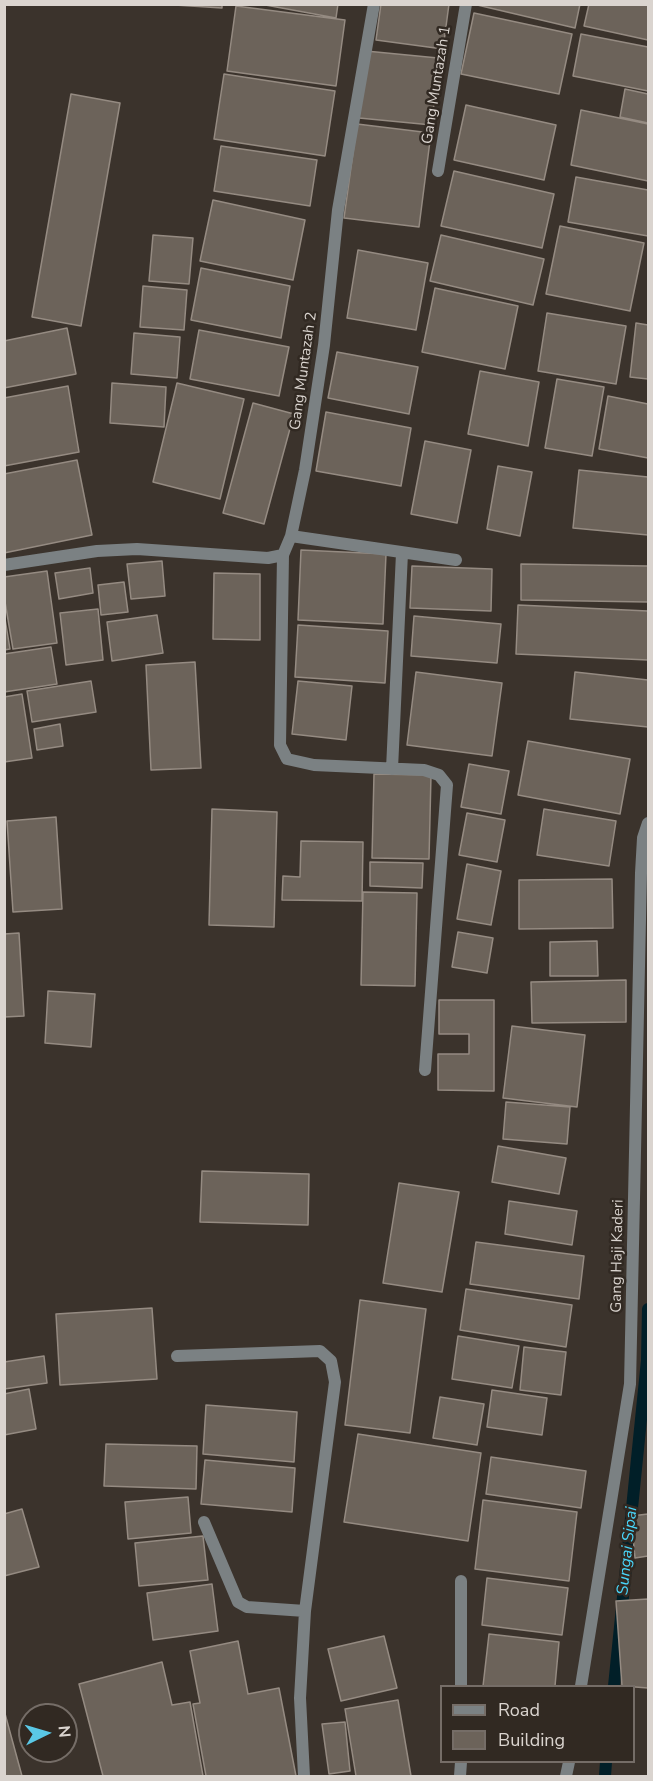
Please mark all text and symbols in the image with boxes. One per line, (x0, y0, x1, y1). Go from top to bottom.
street label: Gang Muntazah 1 (419, 25, 455, 145)
street label: Gang Muntazah 2 (287, 311, 321, 431)
street label: Gang Haji Kaderi (608, 1199, 628, 1313)
water label: Sungai Sipai (614, 1506, 642, 1596)
legend (440, 1685, 635, 1763)
text: Road (498, 1698, 540, 1722)
north arrow (18, 1703, 78, 1763)
text: N (52, 1725, 75, 1739)
text: Building (498, 1728, 565, 1752)

